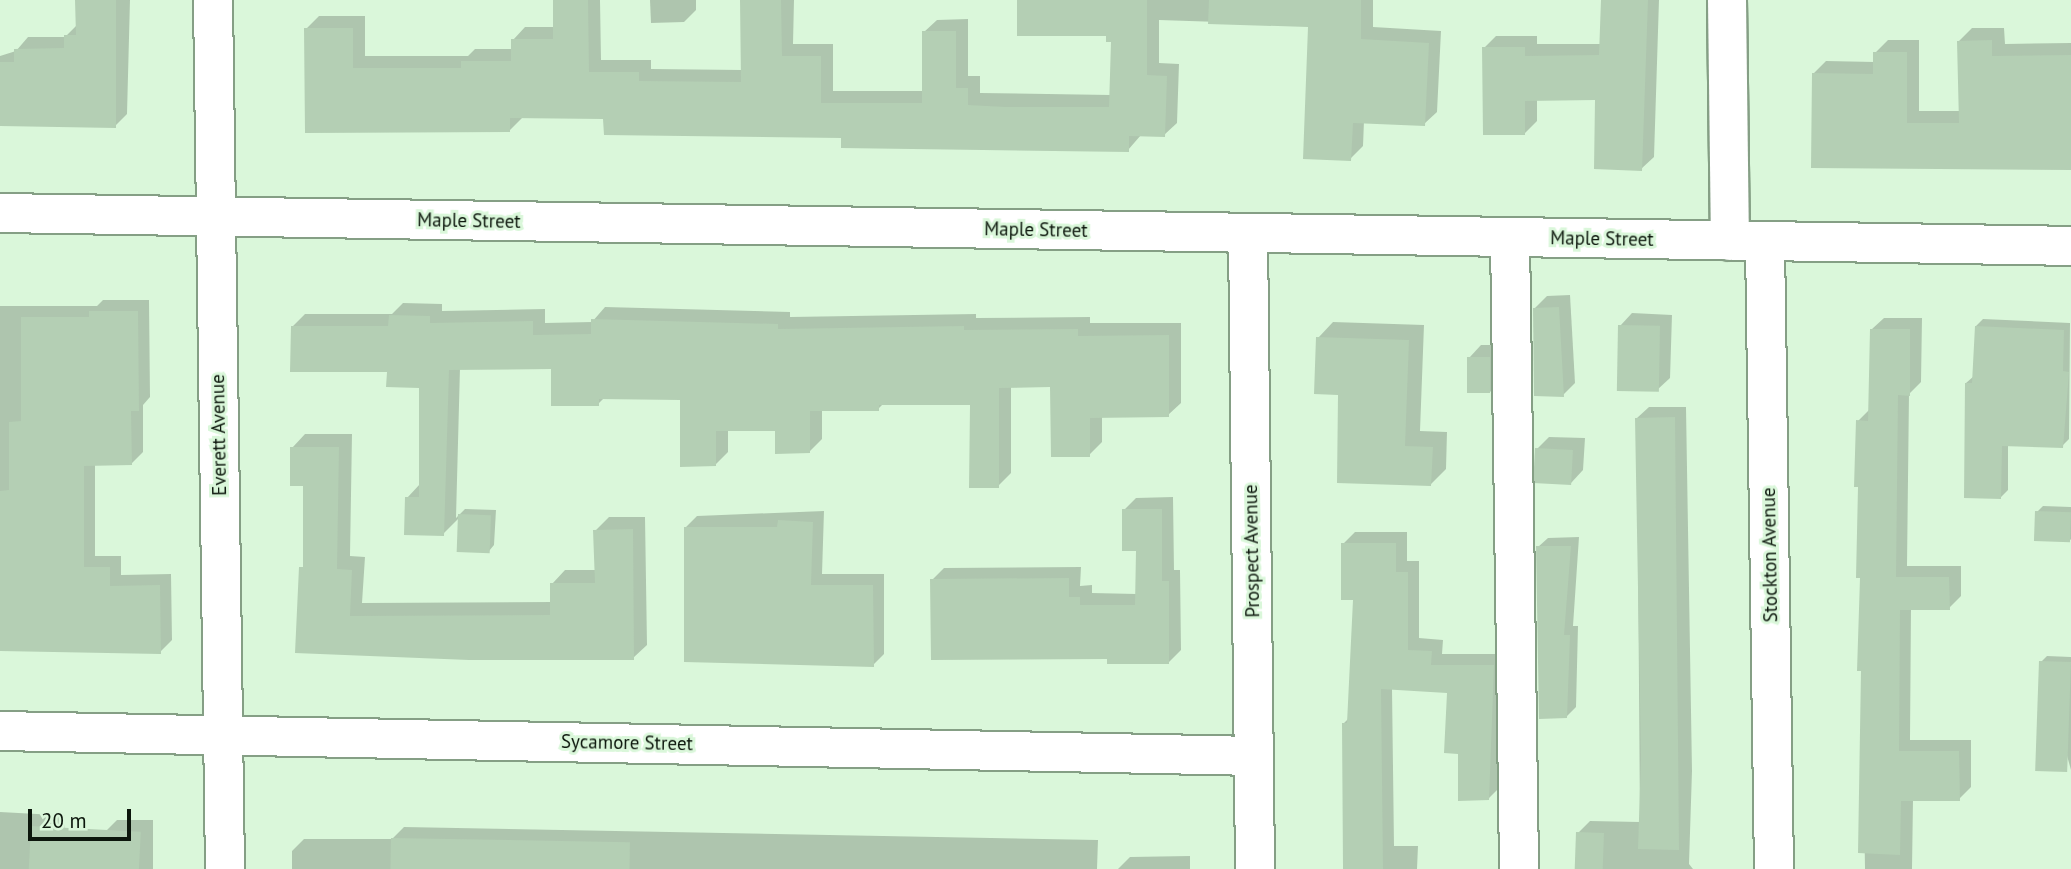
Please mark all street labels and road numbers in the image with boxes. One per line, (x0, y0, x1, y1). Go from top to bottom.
street label: Maple Street (417, 209, 521, 233)
street label: Maple Street (984, 218, 1088, 242)
street label: Maple Street (1550, 227, 1654, 251)
street label: Everett Avenue (207, 374, 231, 496)
street label: Prospect Avenue (1239, 484, 1265, 618)
street label: Stockton Avenue (1757, 487, 1783, 623)
street label: Sycamore Street (561, 730, 693, 756)

